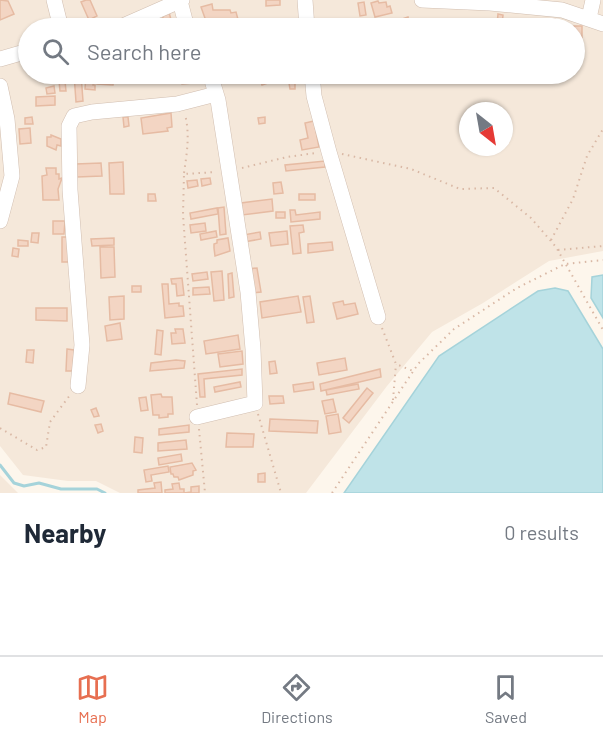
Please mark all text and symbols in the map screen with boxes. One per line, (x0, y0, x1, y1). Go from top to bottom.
search box (18, 18, 585, 84)
icon: search (39, 35, 72, 68)
text: Search here (87, 38, 201, 64)
north arrow (459, 102, 513, 156)
text: Nearby (24, 517, 106, 548)
text: 0 results (504, 520, 579, 544)
tab: Map (76, 671, 109, 726)
tab: Directions (261, 671, 333, 726)
tab: Saved (485, 671, 527, 726)

